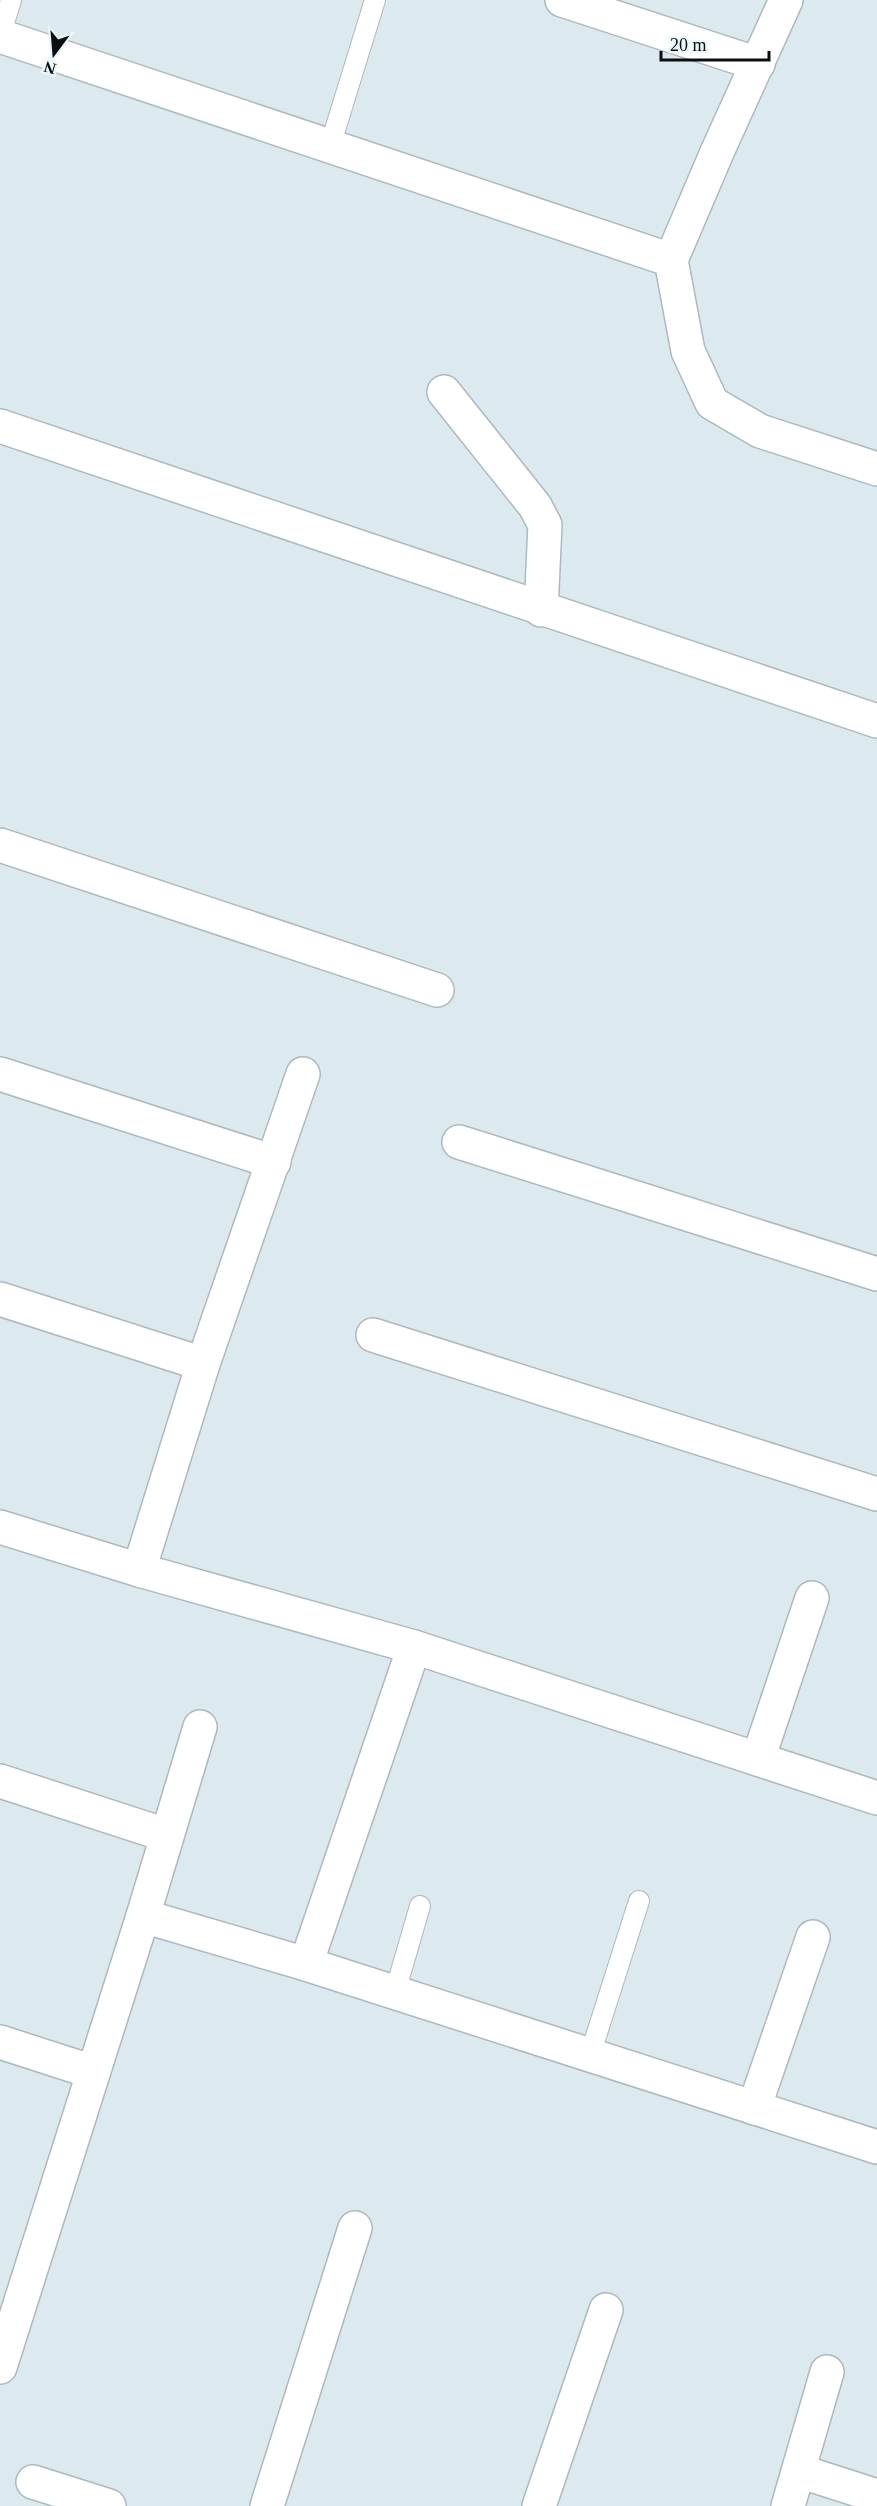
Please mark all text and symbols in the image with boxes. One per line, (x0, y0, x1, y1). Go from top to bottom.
north arrow (24, 24, 84, 84)
scale bar (661, 24, 769, 62)
text: 20 m (670, 35, 707, 55)
text: N (42, 58, 58, 78)

